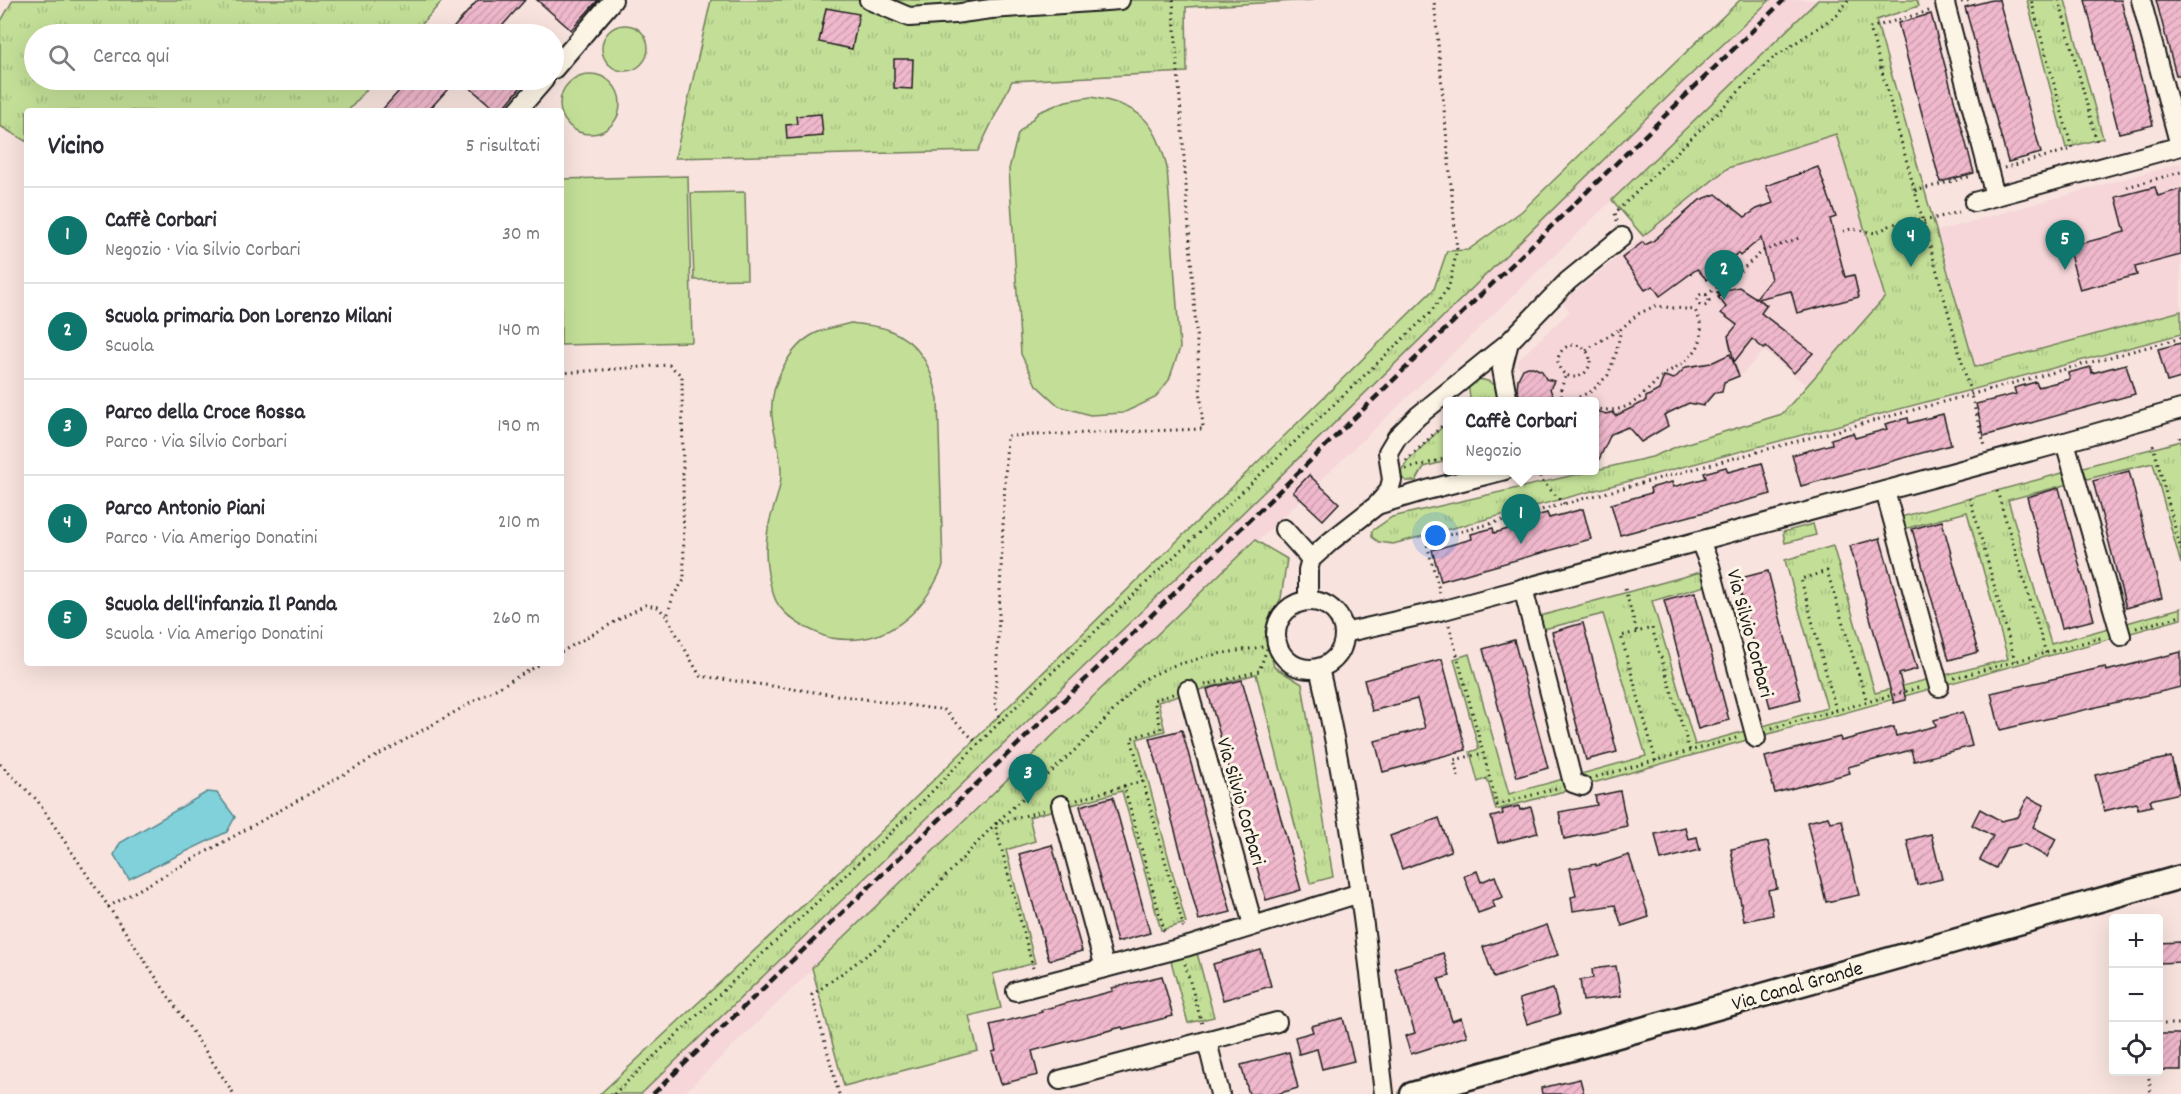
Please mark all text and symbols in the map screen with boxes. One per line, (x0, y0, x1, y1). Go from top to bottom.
search box (24, 24, 564, 90)
icon: search (45, 41, 78, 74)
text: Cerca qui (93, 42, 169, 73)
text: Vicino (48, 129, 104, 166)
text: 5 risultati (465, 133, 540, 161)
text: Caffè Corbari (105, 206, 216, 237)
pin: 4 (1892, 218, 1930, 267)
pin: 5 (2046, 220, 2084, 270)
text: 1 (65, 221, 70, 249)
text: 30 m (502, 221, 540, 249)
text: Negozio · Via Silvio Corbari (105, 237, 301, 265)
pin: 2 (1704, 250, 1744, 300)
text: Scuola primaria Don Lorenzo Milani (105, 302, 392, 333)
text: 2 (63, 317, 72, 345)
text: 140 m (498, 317, 540, 345)
text: Scuola (105, 333, 154, 361)
popup (1443, 397, 1599, 475)
text: Parco della Croce Rossa (105, 398, 305, 429)
text: Caffè Corbari (1465, 407, 1577, 438)
text: 3 (63, 413, 72, 441)
text: 190 m (497, 413, 540, 441)
text: Parco · Via Silvio Corbari (105, 429, 287, 457)
text: Negozio (1465, 438, 1522, 466)
text: Parco Antonio Piani (105, 494, 265, 525)
pin: 1 (1502, 494, 1540, 544)
text: 4 (63, 509, 72, 537)
text: 210 m (498, 509, 540, 537)
your location (1421, 521, 1450, 550)
text: Parco · Via Amerigo Donatini (105, 525, 317, 553)
street label: Via Silvio Corbari (1717, 566, 1780, 701)
text: Scuola dell'infanzia Il Panda (105, 590, 337, 621)
text: 5 (63, 605, 72, 633)
text: 260 m (492, 605, 540, 633)
text: Scuola · Via Amerigo Donatini (105, 621, 323, 649)
street label: Via Silvio Corbari (1207, 734, 1272, 869)
pin: 3 (1008, 754, 1048, 804)
map controls (2109, 914, 2163, 1076)
button: + (2109, 914, 2163, 968)
street label: Via Canal Grande (1729, 955, 1867, 1021)
button: − (2109, 968, 2163, 1022)
button: locate (2109, 1022, 2163, 1076)

